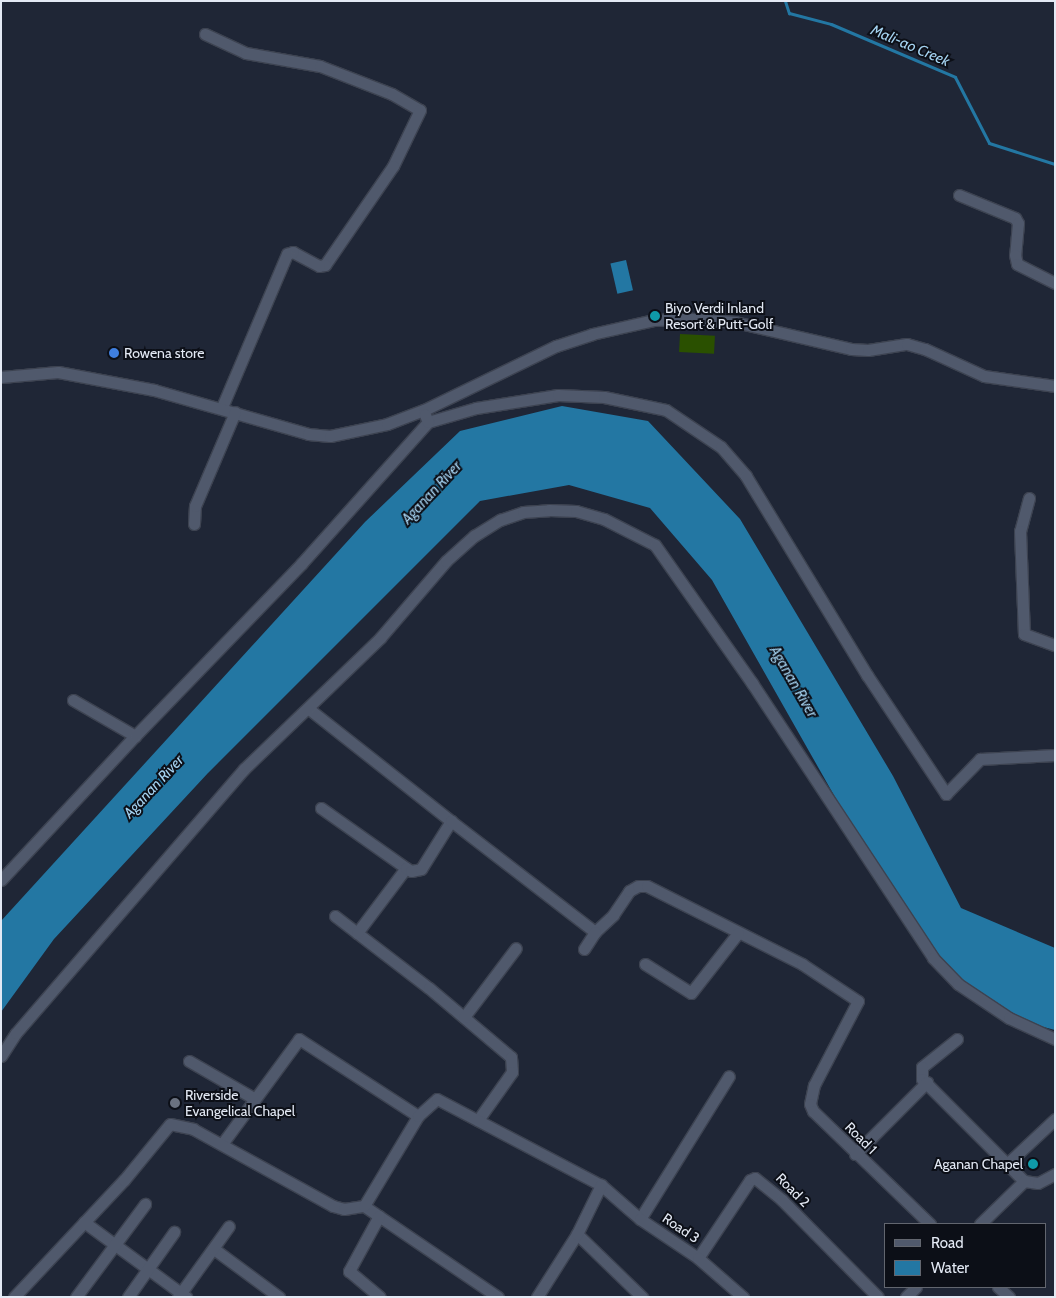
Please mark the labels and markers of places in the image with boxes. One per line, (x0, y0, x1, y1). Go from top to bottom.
place label: Biyo Verdi Inland Resort & Putt-Golf (665, 300, 773, 332)
marker: Biyo Verdi Inland Resort & Putt-Golf (649, 310, 661, 322)
place label: Rowena store (124, 345, 204, 361)
marker: Rowena store (108, 347, 120, 359)
place label: Riverside Evangelical Chapel (185, 1087, 295, 1120)
marker: Riverside Evangelical Chapel (169, 1097, 181, 1109)
place label: Aganan Chapel (934, 1156, 1023, 1172)
marker: Aganan Chapel (1027, 1158, 1039, 1170)

